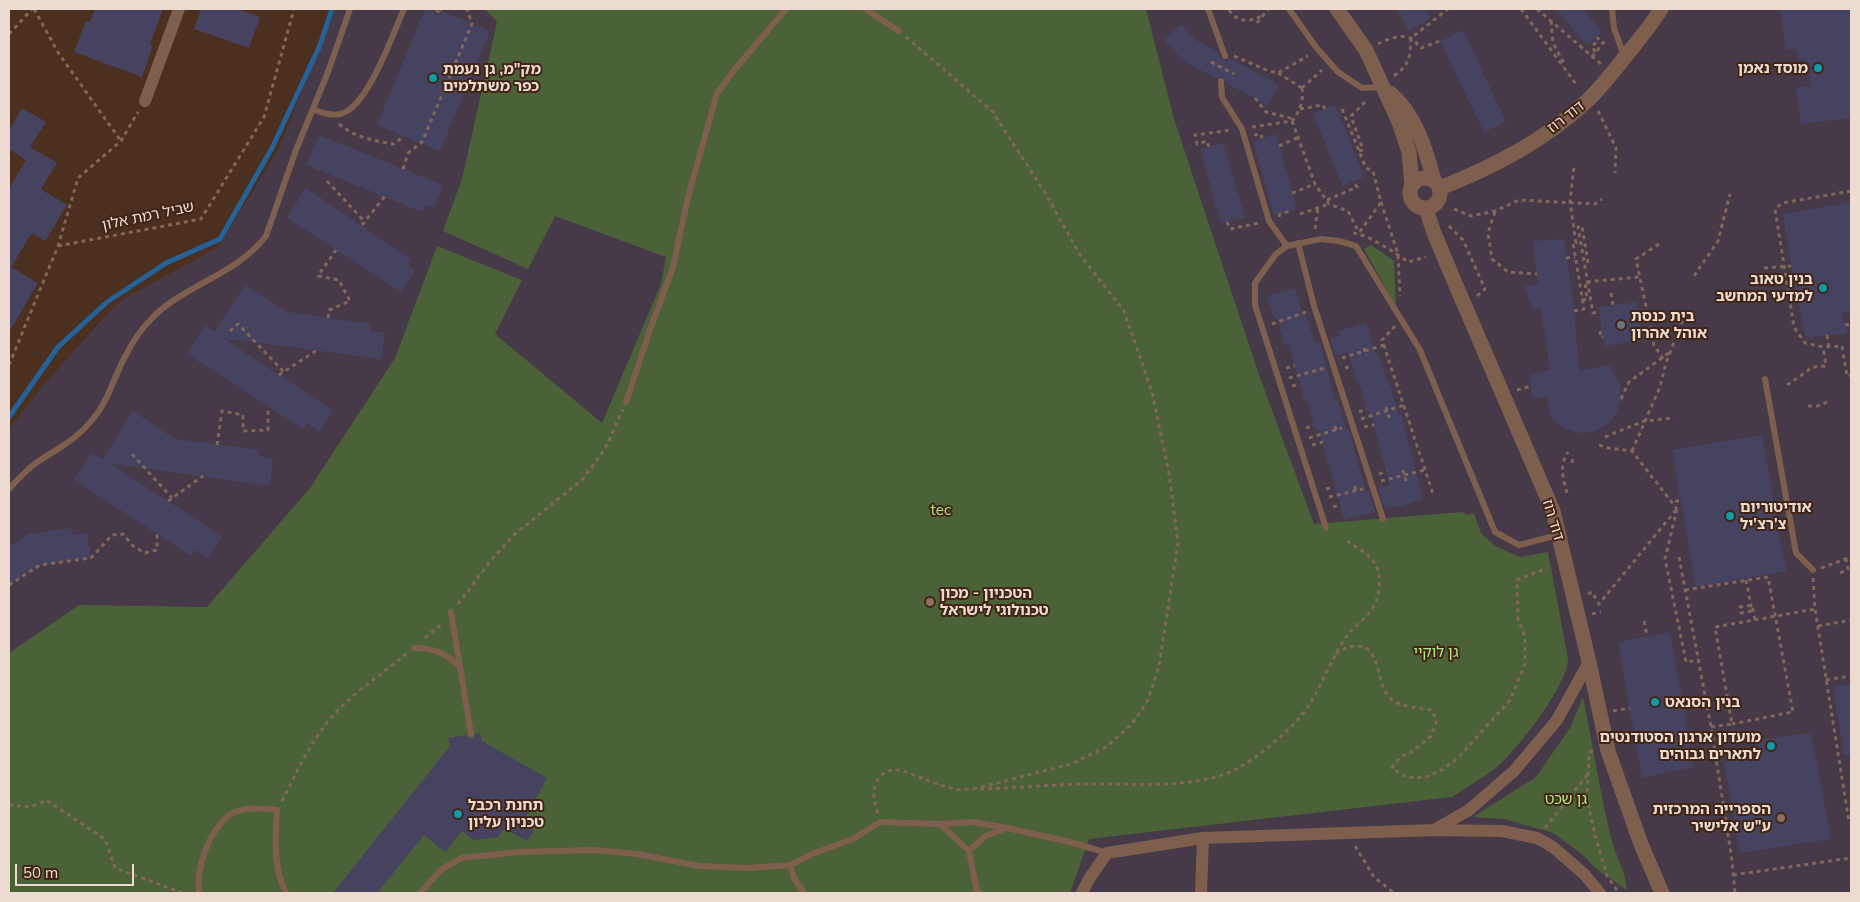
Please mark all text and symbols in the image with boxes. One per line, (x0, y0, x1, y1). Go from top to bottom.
place label: מוסד נאמן (1738, 59, 1808, 77)
place label: מק"מ, גן נעמת כפר משתלמים (443, 60, 541, 95)
marker: מוסד נאמן (1812, 62, 1824, 74)
marker: מק"מ, גן נעמת כפר משתלמים (427, 72, 439, 84)
street label: דוד רוז (1544, 97, 1588, 137)
street label: שביל רמת אלון (100, 197, 196, 235)
place label: בנין טאוב למדעי המחשב (1716, 270, 1813, 305)
marker: בנין טאוב למדעי המחשב (1817, 282, 1829, 294)
place label: בית כנסת אוהל אהרון (1631, 307, 1707, 342)
marker: בית כנסת אוהל אהרון (1615, 319, 1627, 331)
street label: דוד רוז (1538, 497, 1568, 543)
place label: אודיטוריום צ'רצ'יל (1740, 498, 1812, 533)
park label: tec (931, 501, 951, 519)
marker: אודיטוריום צ'רצ'יל (1724, 510, 1736, 522)
place label: הטכניון - מכון טכנולוגי לישראל (940, 584, 1049, 619)
marker: הטכניון - מכון טכנולוגי לישראל (924, 596, 936, 608)
park label: גן לוקיי (1413, 643, 1459, 661)
place label: בנין הסנאט (1665, 693, 1740, 711)
marker: בנין הסנאט (1649, 696, 1661, 708)
place label: מועדון ארגון הסטודנטים לתארים גבוהים (1600, 728, 1761, 763)
marker: מועדון ארגון הסטודנטים לתארים גבוהים (1765, 740, 1777, 752)
park label: גן שכט (1545, 790, 1587, 808)
place label: תחנת רכבל טכניון עליון (468, 796, 544, 831)
place label: הספרייה המרכזית ע"ש אלישיר (1652, 800, 1771, 835)
marker: תחנת רכבל טכניון עליון (452, 808, 464, 820)
marker: הספרייה המרכזית ע"ש אלישיר (1775, 812, 1787, 824)
scale bar (18, 854, 136, 886)
text: 50 m (23, 863, 58, 882)

